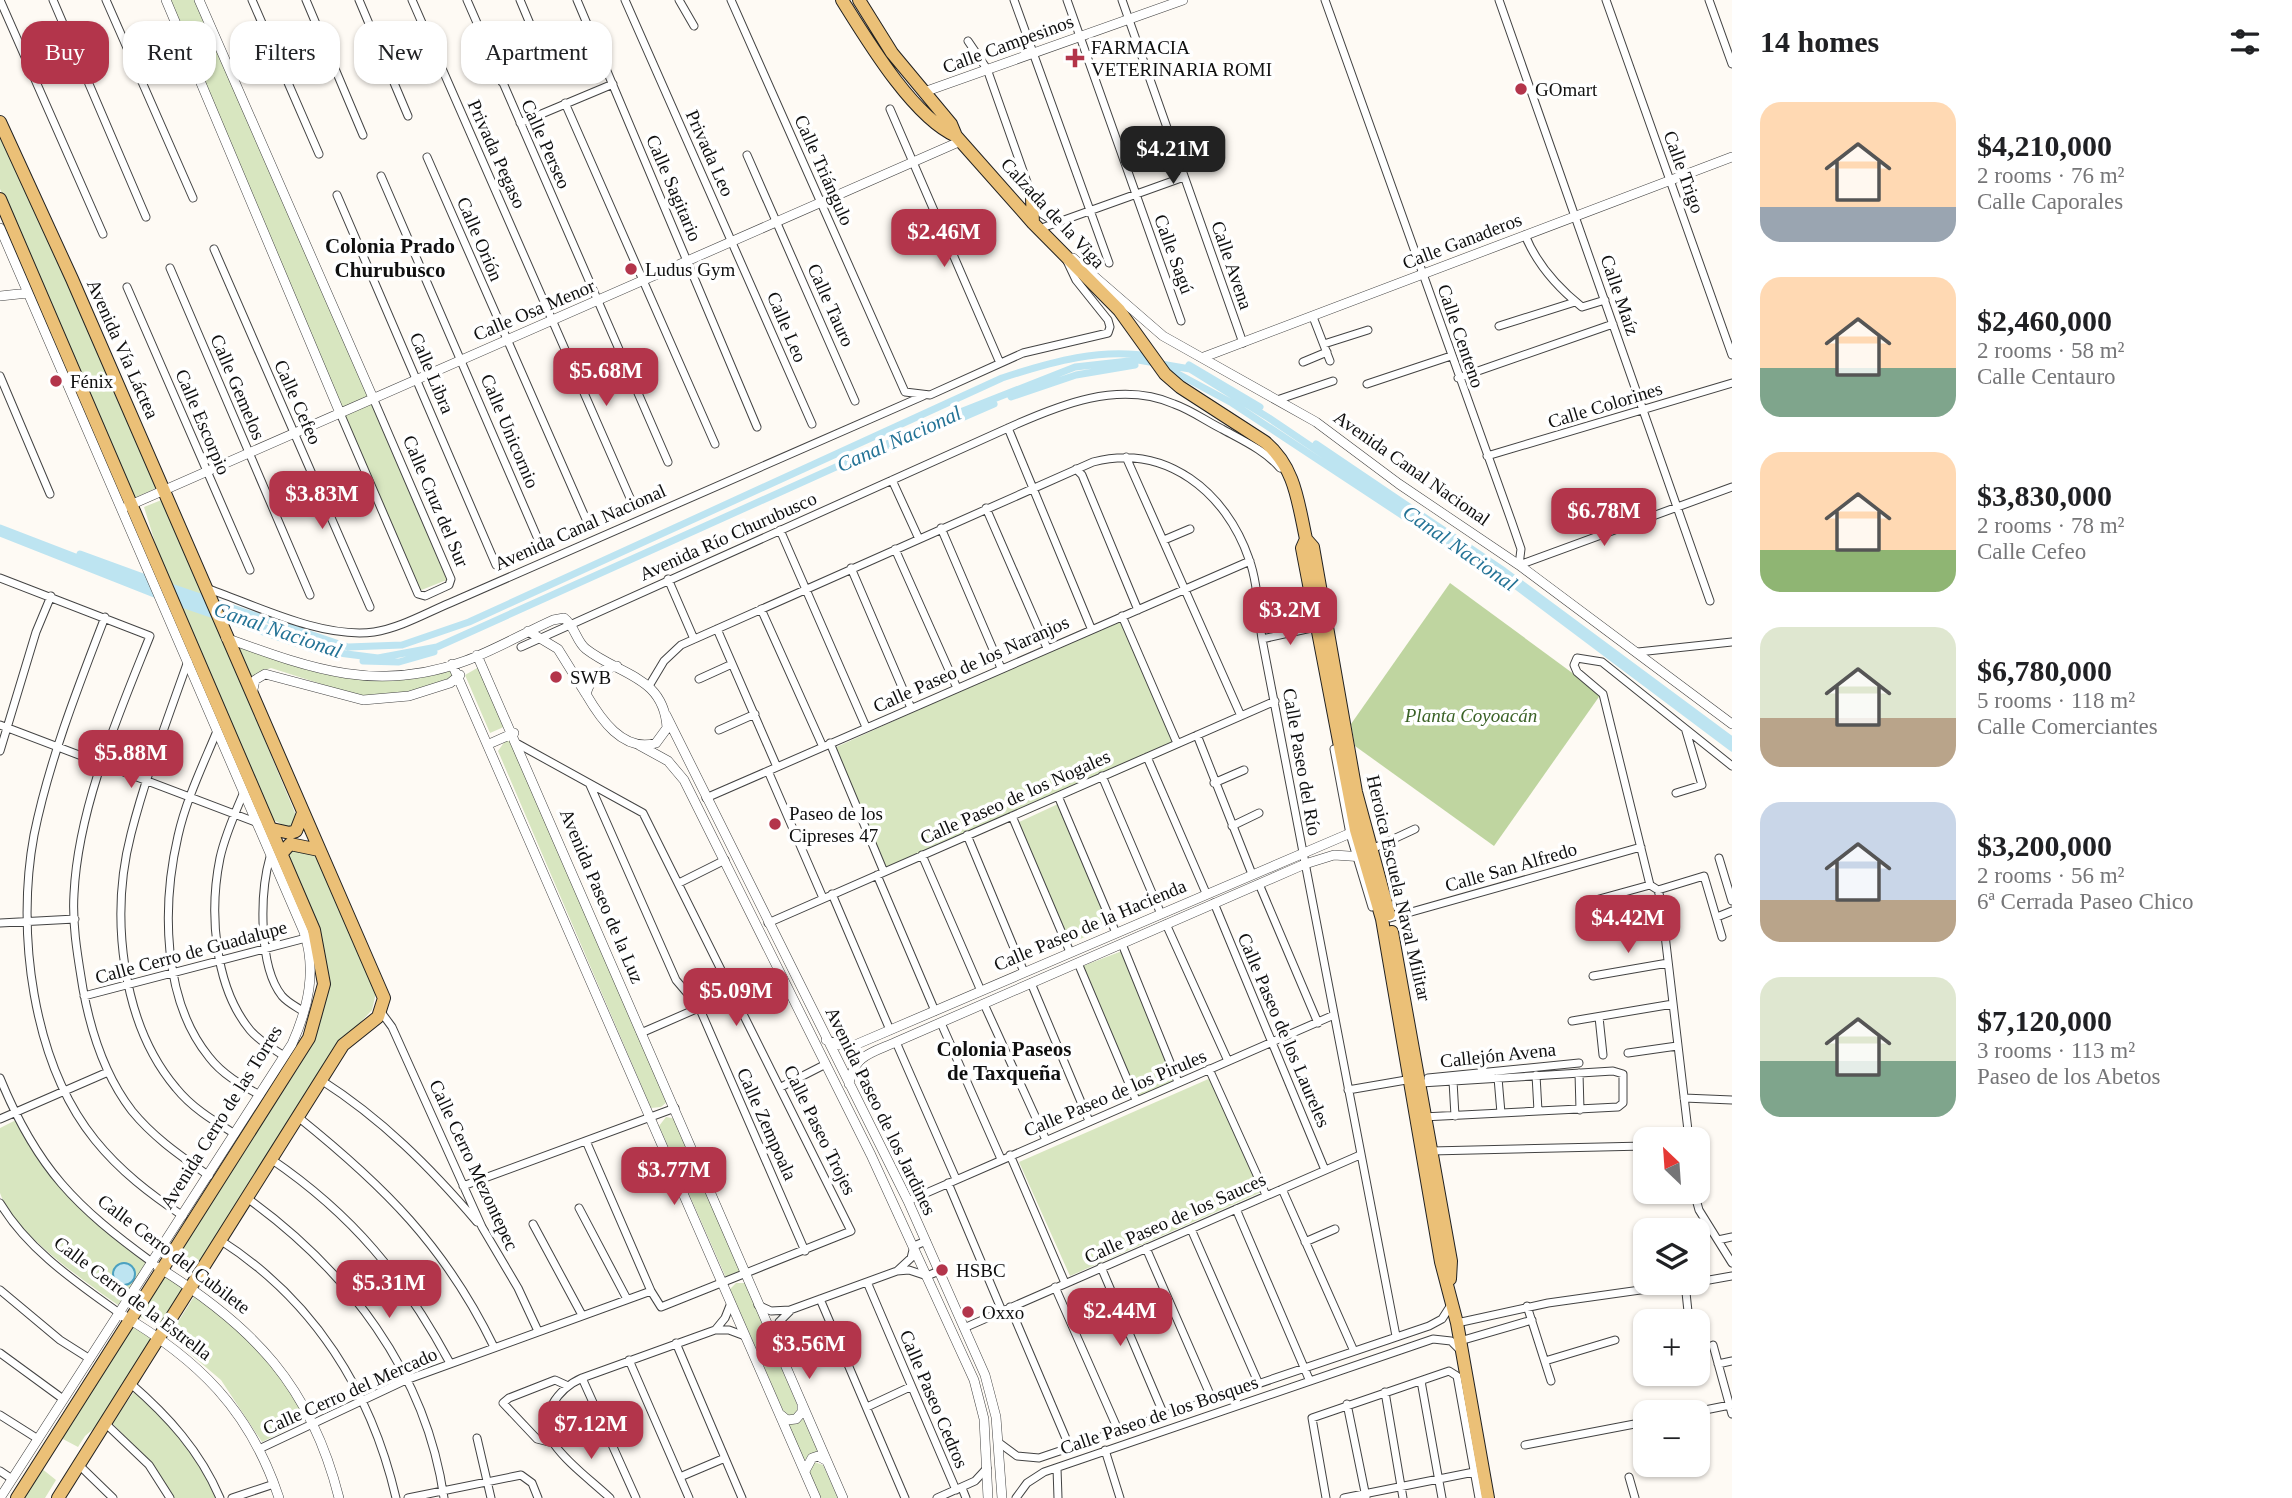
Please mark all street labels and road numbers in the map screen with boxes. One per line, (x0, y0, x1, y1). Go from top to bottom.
street label: Calle Campesinos (940, 11, 1076, 77)
street label: Privada Pegaso (464, 96, 530, 212)
street label: Calle Perseo (517, 96, 575, 192)
street label: Privada Leo (682, 107, 738, 199)
street label: Calle Triángulo (790, 111, 858, 229)
street label: Calle Trigo (1659, 128, 1709, 216)
street label: Calle Sagitario (642, 132, 706, 244)
street label: Calzada de la Viga (997, 154, 1110, 273)
street label: Calle Orión (453, 194, 507, 285)
street label: Calle Ganaderos (1399, 209, 1525, 273)
street label: Calle Sagú (1150, 211, 1198, 297)
street label: Calle Avena (1207, 218, 1257, 312)
street label: Calle Maíz (1596, 252, 1644, 338)
street label: Calle Tauro (803, 260, 859, 350)
street label: Calle Osa Menor (470, 275, 598, 345)
street label: Avenida Vía Láctea (83, 276, 163, 422)
street label: Calle Centeno (1433, 281, 1489, 391)
street label: Calle Leo (763, 289, 811, 365)
street label: Calle Libra (406, 329, 459, 417)
street label: Calle Gemelos (206, 331, 270, 443)
street label: Calle Cefeo (270, 357, 326, 447)
street label: Calle Escorpio (171, 366, 235, 478)
street label: Calle Unicornio (477, 371, 543, 491)
street label: Calle Colorines (1545, 378, 1665, 432)
street label: Avenida Canal Nacional (1330, 406, 1494, 530)
street label: Calle Cruz del Sur (399, 432, 473, 571)
street label: Avenida Canal Nacional (491, 480, 669, 574)
street label: Avenida Río Churubusco (636, 487, 820, 585)
street label: Calle Paseo de los Naranjos (870, 611, 1072, 717)
street label: Calle Paseo del Río (1279, 687, 1325, 837)
street label: Calle Paseo de los Nogales (917, 746, 1113, 848)
street label: Heroica Escuela Naval Militar (1363, 773, 1435, 1004)
street label: Avenida Paseo de la Luz (556, 806, 648, 986)
street label: Calle San Alfredo (1443, 838, 1579, 896)
street label: Calle Paseo de la Hacienda (991, 875, 1190, 975)
street label: Calle Cerro de Guadalupe (93, 916, 289, 988)
street label: Calle Paseo de los Laureles (1234, 930, 1334, 1130)
street label: Avenida Paseo de los Jardines (821, 1004, 941, 1218)
street label: Avenida Cerro de las Torres (156, 1021, 286, 1213)
street label: Callejón Avena (1439, 1038, 1557, 1072)
street label: Calle Paseo de los Pirules (1021, 1045, 1209, 1141)
street label: Calle Paseo Trojes (780, 1062, 860, 1198)
street label: Calle Zempoala (733, 1065, 801, 1184)
street label: Calle Cerro Mezontepec (425, 1076, 523, 1254)
street label: Calle Paseo de los Sauces (1081, 1168, 1269, 1268)
street label: Calle Cerro del Cubilete (94, 1190, 254, 1318)
street label: Calle Cerro de la Estrella (50, 1232, 216, 1365)
street label: Calle Paseo Cedros (895, 1327, 973, 1471)
street label: Calle Cerro del Mercado (260, 1343, 440, 1439)
street label: Calle Paseo de los Bosques (1057, 1371, 1261, 1459)

